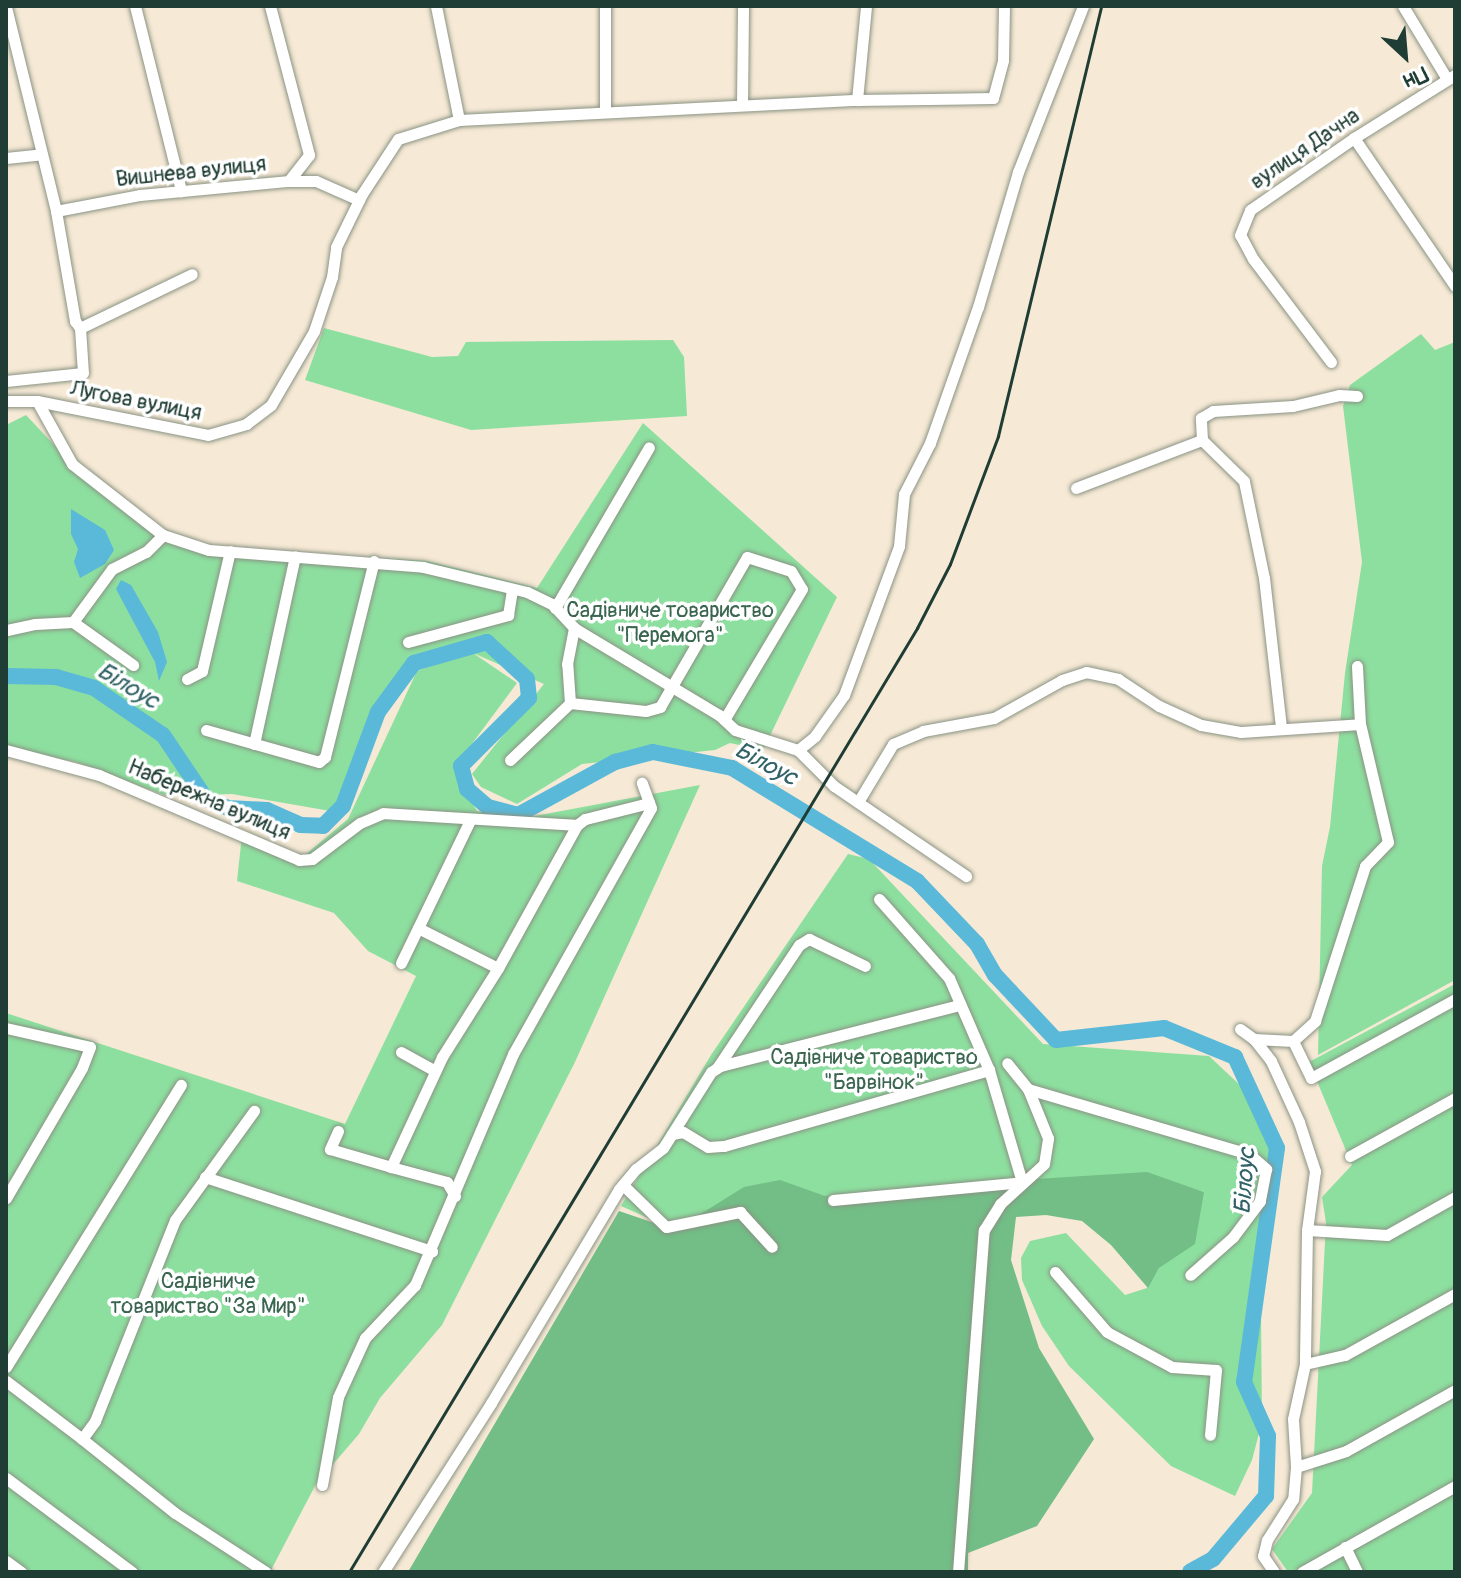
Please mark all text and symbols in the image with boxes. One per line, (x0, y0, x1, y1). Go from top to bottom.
north arrow (1365, 16, 1445, 96)
text: Пн (1399, 60, 1433, 95)
street label: вулиця Дачна (1245, 103, 1365, 195)
street label: Вишнева вулиця (114, 151, 268, 193)
street label: Лугова вулиця (68, 375, 204, 427)
park label: Садівниче товариство "Перемога" (566, 597, 774, 648)
water label: Білоус (92, 656, 164, 716)
water label: Білоус (730, 736, 802, 792)
street label: Набережна вулиця (124, 754, 294, 846)
park label: Садівниче товариство "Барвінок" (770, 1044, 978, 1096)
water label: Білоус (1228, 1147, 1262, 1215)
park label: Садівниче товариство "За Мир" (110, 1268, 306, 1320)

